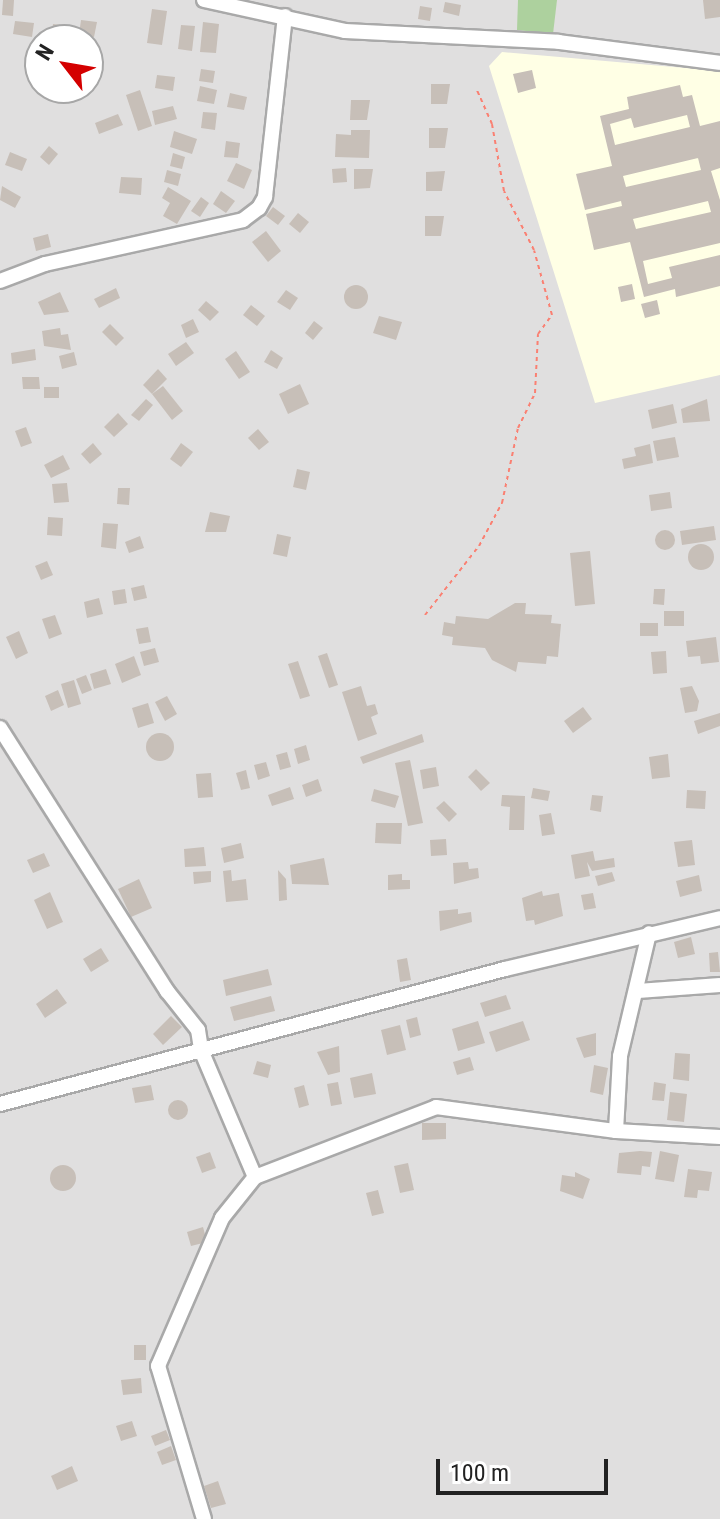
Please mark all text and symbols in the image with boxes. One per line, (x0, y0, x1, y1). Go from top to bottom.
north arrow (24, 24, 104, 104)
text: N (31, 40, 59, 65)
scale bar (440, 1443, 612, 1493)
text: 100 m (450, 1459, 509, 1487)

